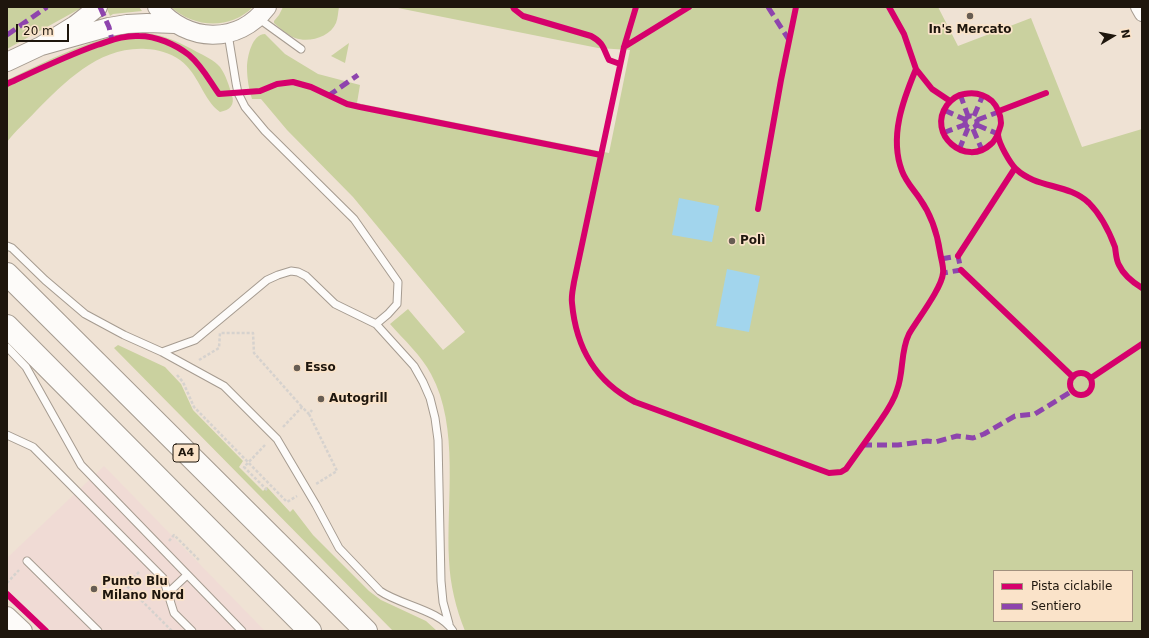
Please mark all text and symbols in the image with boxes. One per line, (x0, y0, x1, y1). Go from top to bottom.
marker: In's Mercato (965, 11, 975, 21)
scale bar (18, 16, 71, 42)
north arrow (1093, 16, 1133, 56)
place label: In's Mercato (928, 23, 1012, 37)
text: 20 m (23, 24, 54, 38)
text: N (1118, 28, 1133, 39)
place label: Polì (740, 234, 765, 248)
marker: Polì (727, 236, 737, 246)
place label: Esso (305, 361, 336, 375)
marker: Esso (292, 363, 302, 373)
place label: Autogrill (329, 392, 388, 406)
marker: Autogrill (316, 394, 326, 404)
road number: A4 (173, 444, 199, 462)
legend (993, 570, 1133, 622)
place label: Punto Blu Milano Nord (102, 575, 184, 603)
text: Pista ciclabile (1031, 579, 1112, 593)
marker: Punto Blu Milano Nord (89, 584, 99, 594)
text: Sentiero (1031, 599, 1081, 613)

